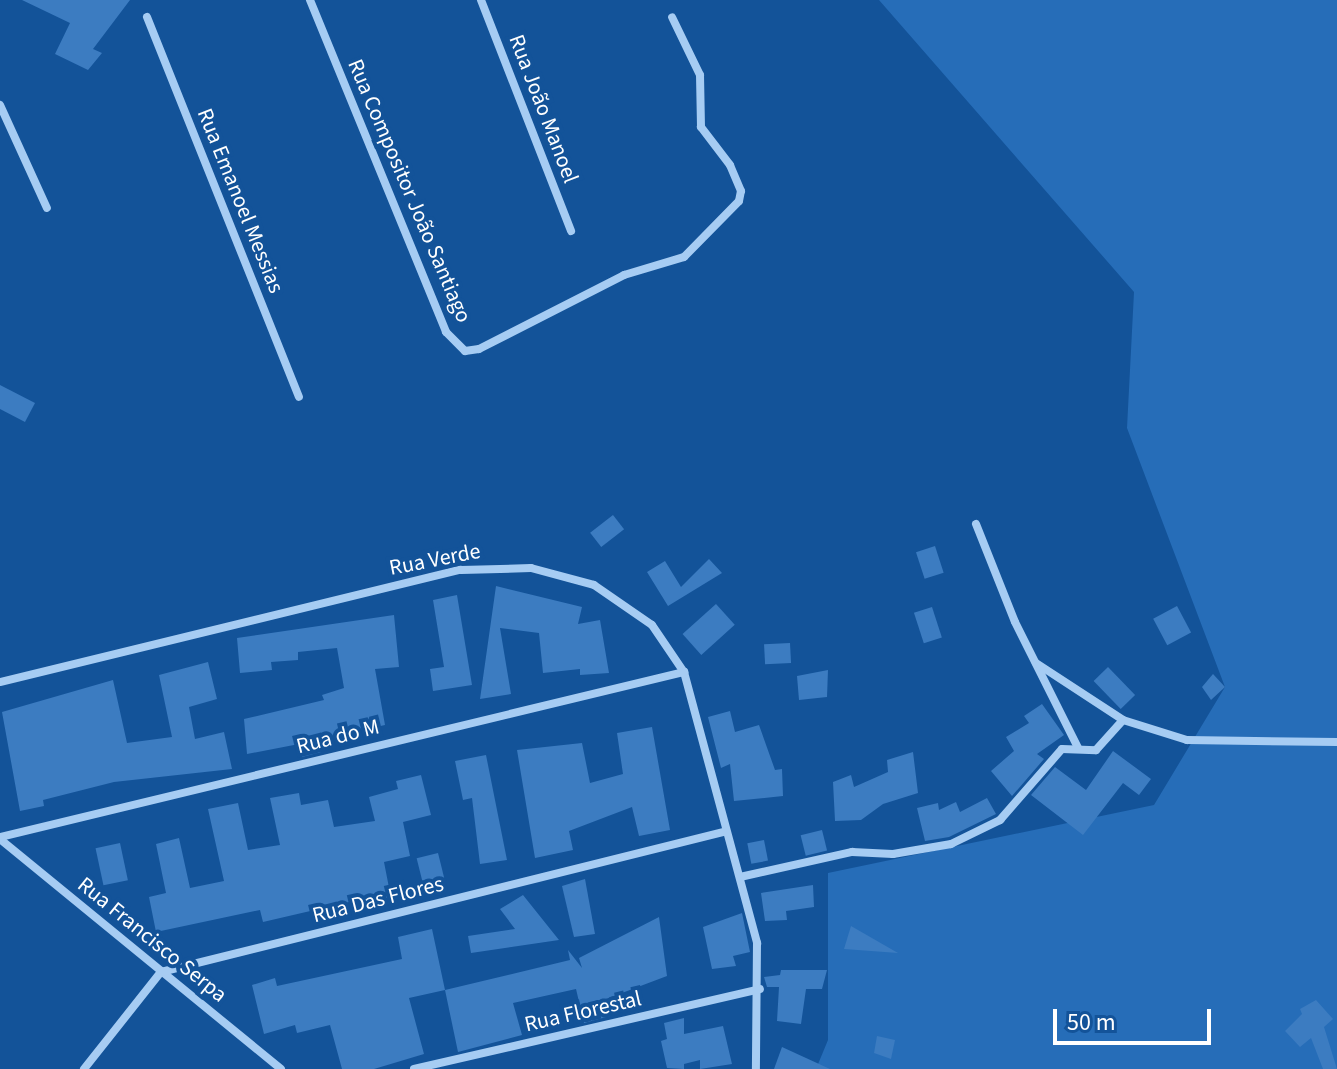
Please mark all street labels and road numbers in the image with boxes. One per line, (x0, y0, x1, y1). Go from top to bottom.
street label: Rua João Manoel (503, 31, 583, 187)
street label: Rua Compositor João Santiago (341, 55, 477, 327)
street label: Rua Emanoel Messias (191, 105, 289, 297)
street label: Rua Verde (387, 538, 483, 582)
street label: Rua do M (294, 714, 382, 760)
street label: Rua Das Flores (310, 871, 446, 929)
street label: Rua Francisco Serpa (72, 872, 232, 1008)
street label: Rua Florestal (522, 986, 644, 1038)

